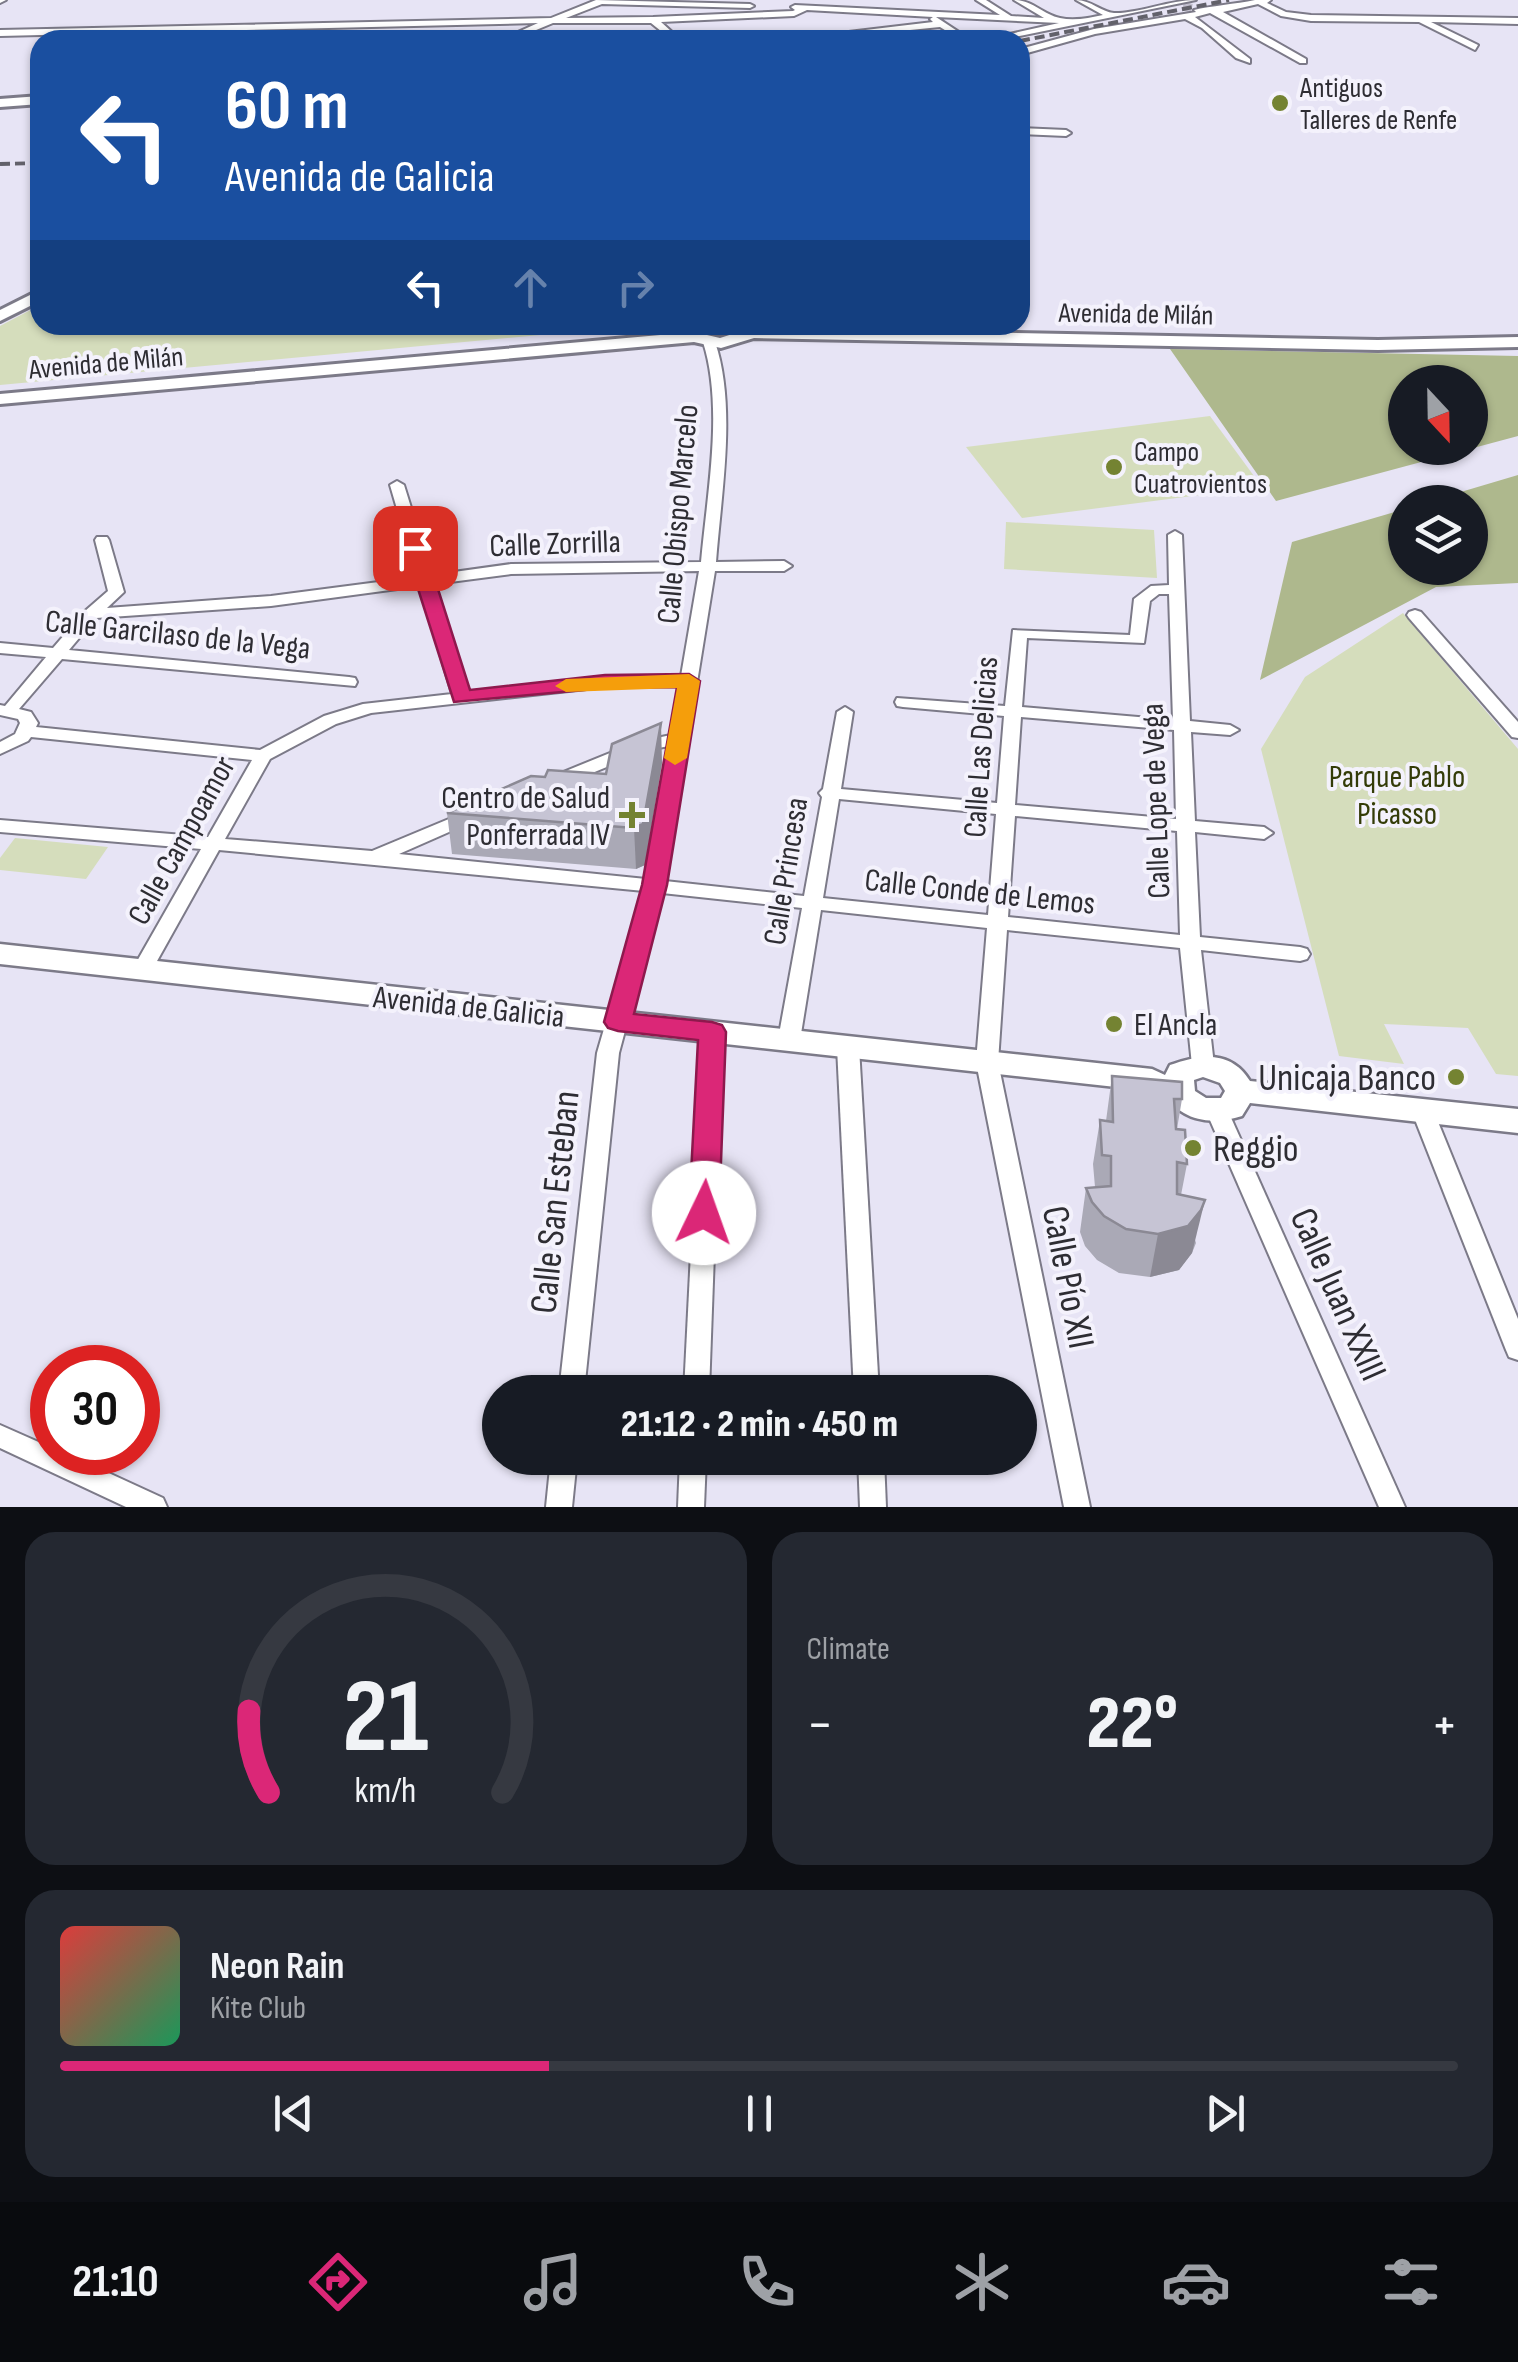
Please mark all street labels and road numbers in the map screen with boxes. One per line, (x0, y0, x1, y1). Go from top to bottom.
street label: Avenida de Milán (1057, 297, 1214, 332)
street label: Avenida de Milán (27, 340, 185, 387)
street label: Calle Obispo Marcelo (649, 403, 708, 625)
street label: Calle Zorrilla (489, 523, 621, 566)
street label: Calle Garcilaso de la Vega (43, 602, 312, 669)
street label: Calle Las Delicias (956, 655, 1007, 839)
street label: Calle Lope de Vega (1134, 703, 1179, 899)
street label: Calle Campoamor (120, 750, 245, 932)
street label: Calle Princesa (756, 795, 817, 948)
street label: Calle Conde de Lemos (863, 861, 1097, 924)
street label: Avenida de Galicia (370, 978, 566, 1037)
street label: Calle San Esteban (521, 1089, 590, 1316)
street label: Calle Juan XXIII (1280, 1201, 1396, 1388)
street label: Calle Pío XII (1032, 1202, 1103, 1352)

